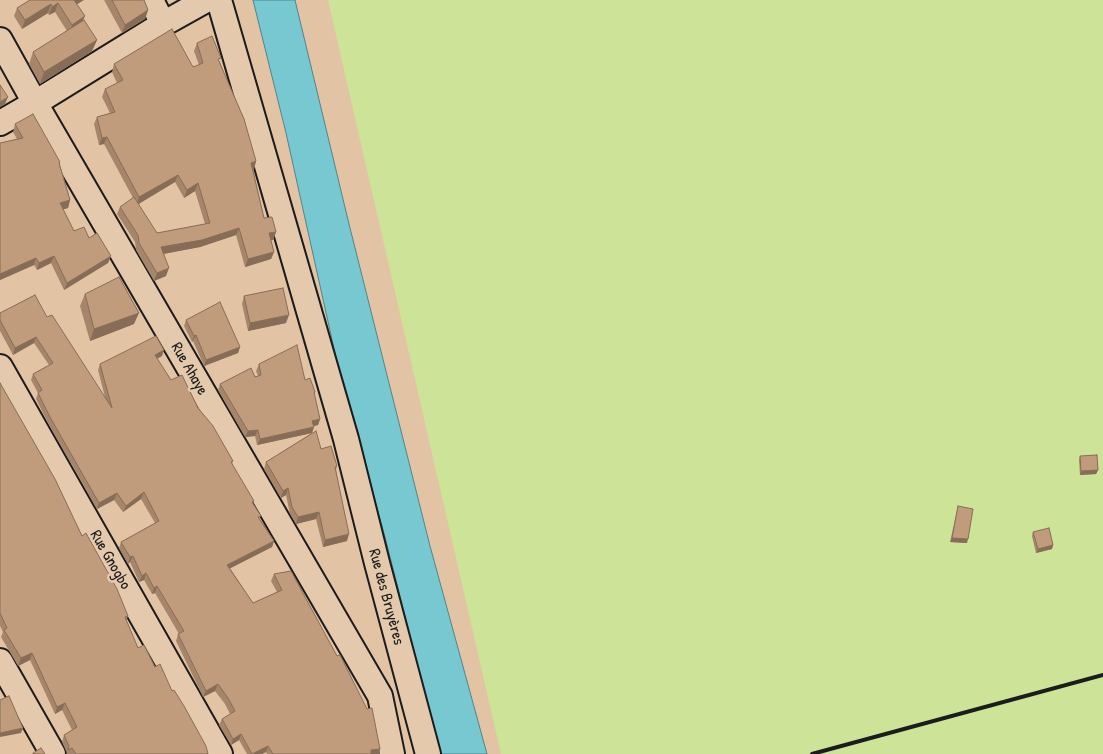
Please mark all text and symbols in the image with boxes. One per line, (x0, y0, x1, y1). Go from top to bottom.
street label: Rue Ahaye (166, 339, 212, 399)
street label: Rue Gnogbo (85, 527, 135, 593)
street label: Rue des Bruyères (364, 547, 408, 647)

